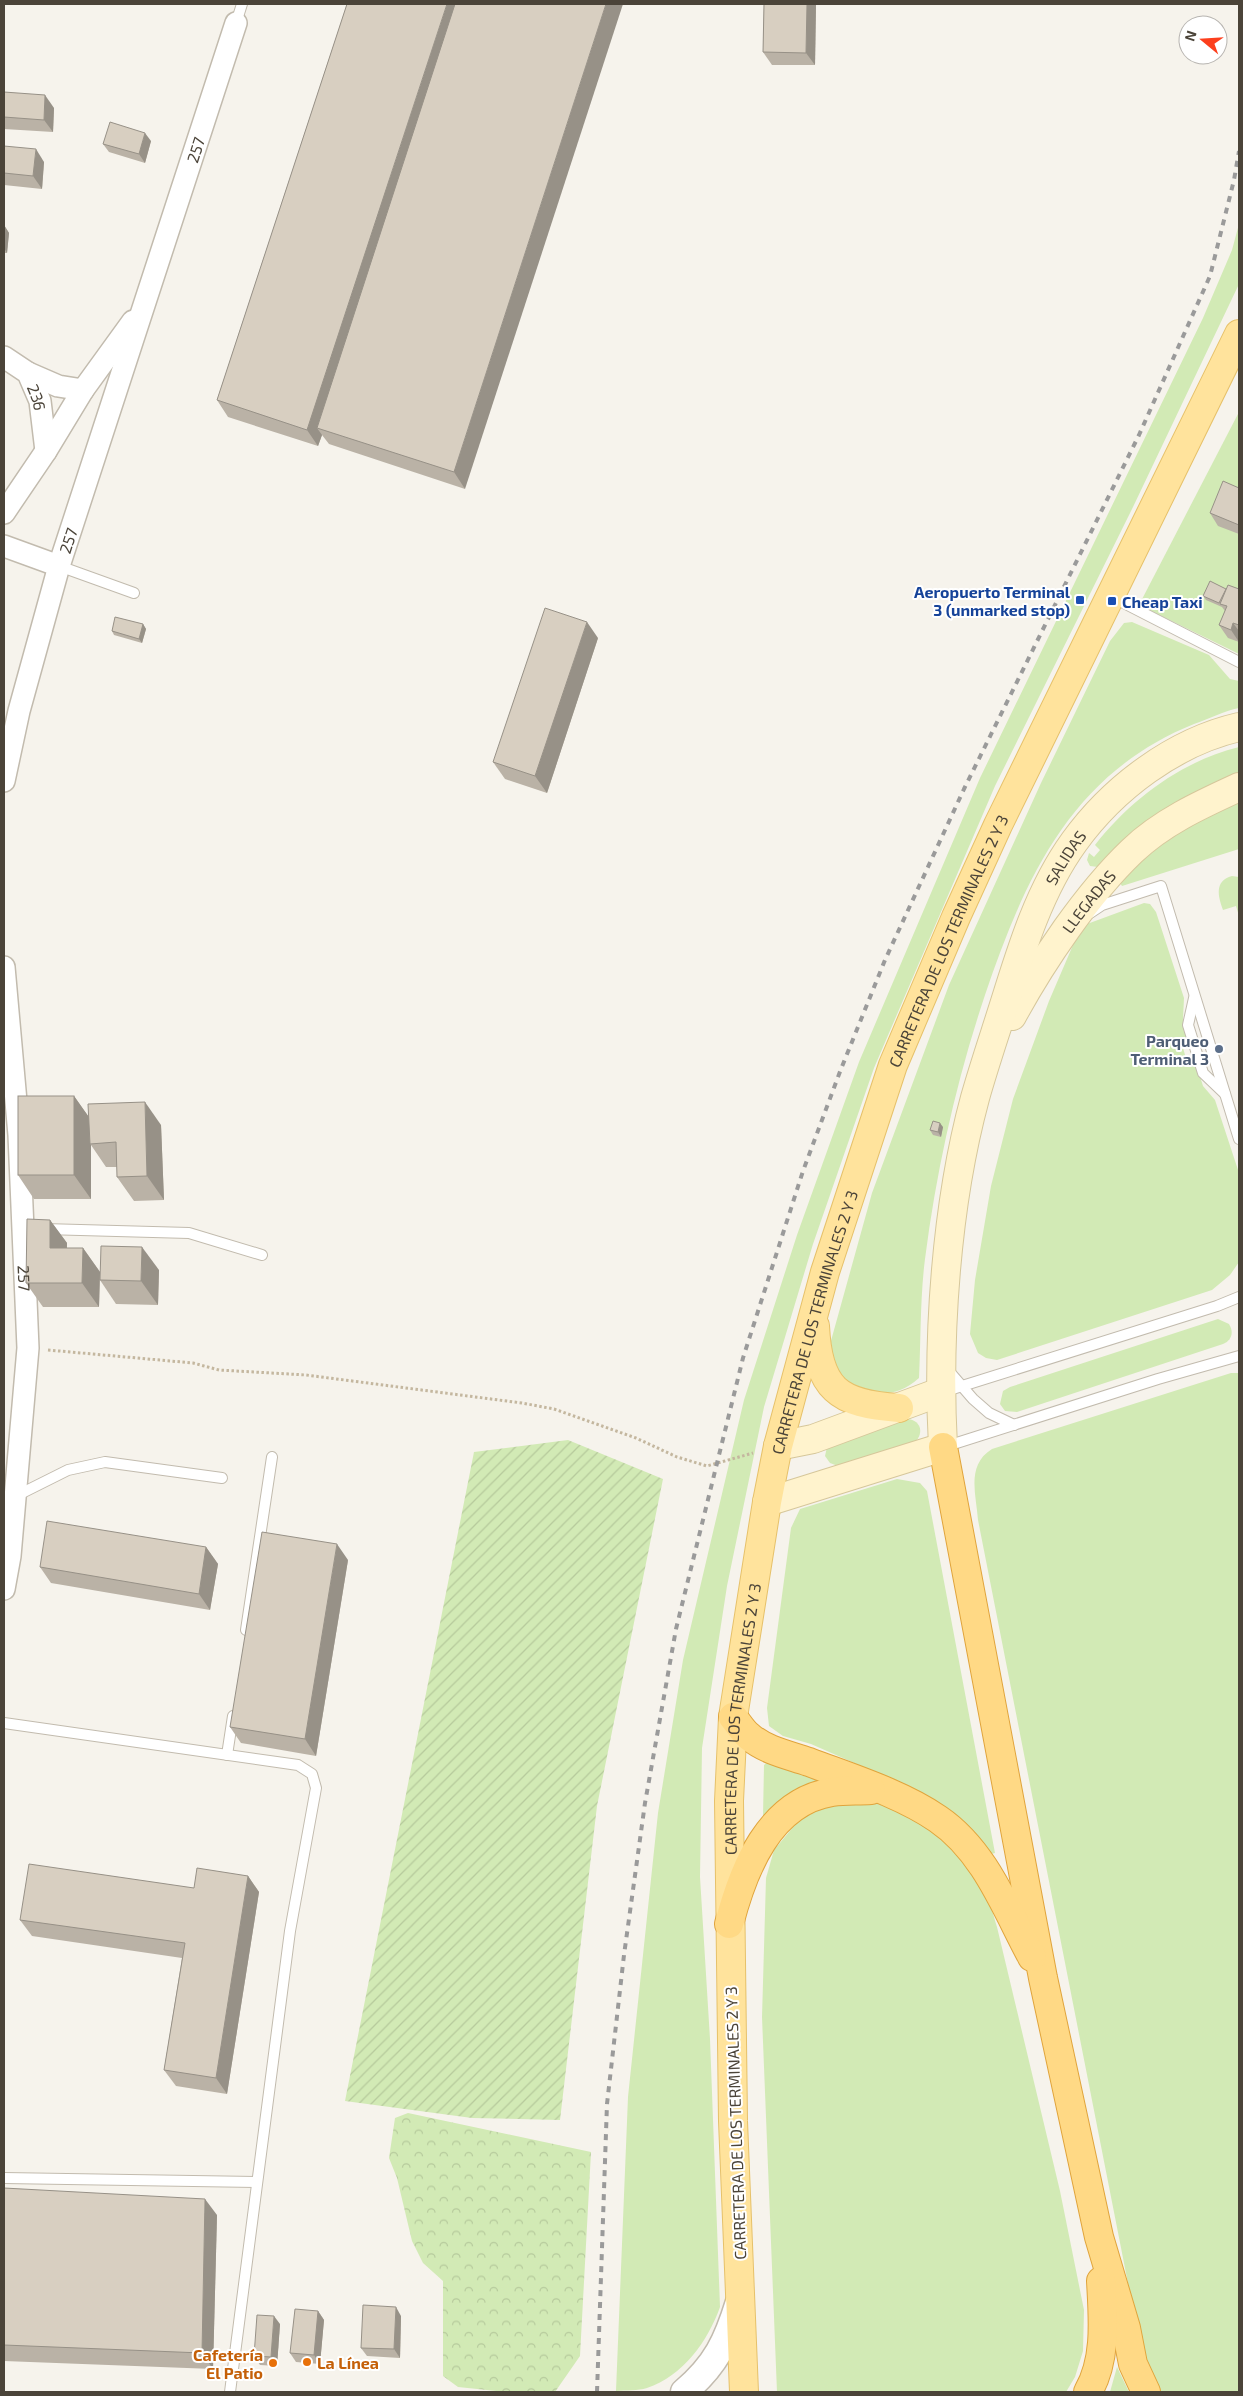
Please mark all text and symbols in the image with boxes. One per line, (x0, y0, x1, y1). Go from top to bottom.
north arrow (1178, 15, 1228, 65)
text: N (1181, 28, 1200, 43)
street label: 257 (182, 134, 208, 165)
street label: 236 (24, 381, 51, 411)
street label: 257 (54, 525, 80, 556)
place label: Aeropuerto Terminal 3 (unmarked stop) (914, 582, 1071, 619)
place label: Cheap Taxi (1122, 592, 1203, 611)
marker: Aeropuerto Terminal 3 (unmarked stop) (1074, 594, 1086, 606)
marker: Cheap Taxi (1106, 595, 1118, 607)
street label: CARRETERA DE LOS TERMINALES 2 Y 3 (884, 811, 1011, 1070)
street label: SALIDAS (1041, 826, 1089, 888)
street label: LLEGADAS (1057, 866, 1119, 936)
place label: Parqueo Terminal 3 (1130, 1031, 1209, 1068)
marker: Parqueo Terminal 3 (1213, 1043, 1225, 1055)
street label: CARRETERA DE LOS TERMINALES 2 Y 3 (767, 1188, 861, 1456)
street label: 257 (15, 1265, 35, 1291)
street label: CARRETERA DE LOS TERMINALES 2 Y 3 (719, 1582, 764, 1855)
street label: CARRETERA DE LOS TERMINALES 2 Y 3 (721, 1986, 749, 2260)
place label: Cafetería El Patio (193, 2345, 263, 2382)
place label: La Línea (317, 2353, 379, 2372)
marker: La Línea (301, 2356, 313, 2368)
marker: Cafetería El Patio (267, 2357, 279, 2369)

